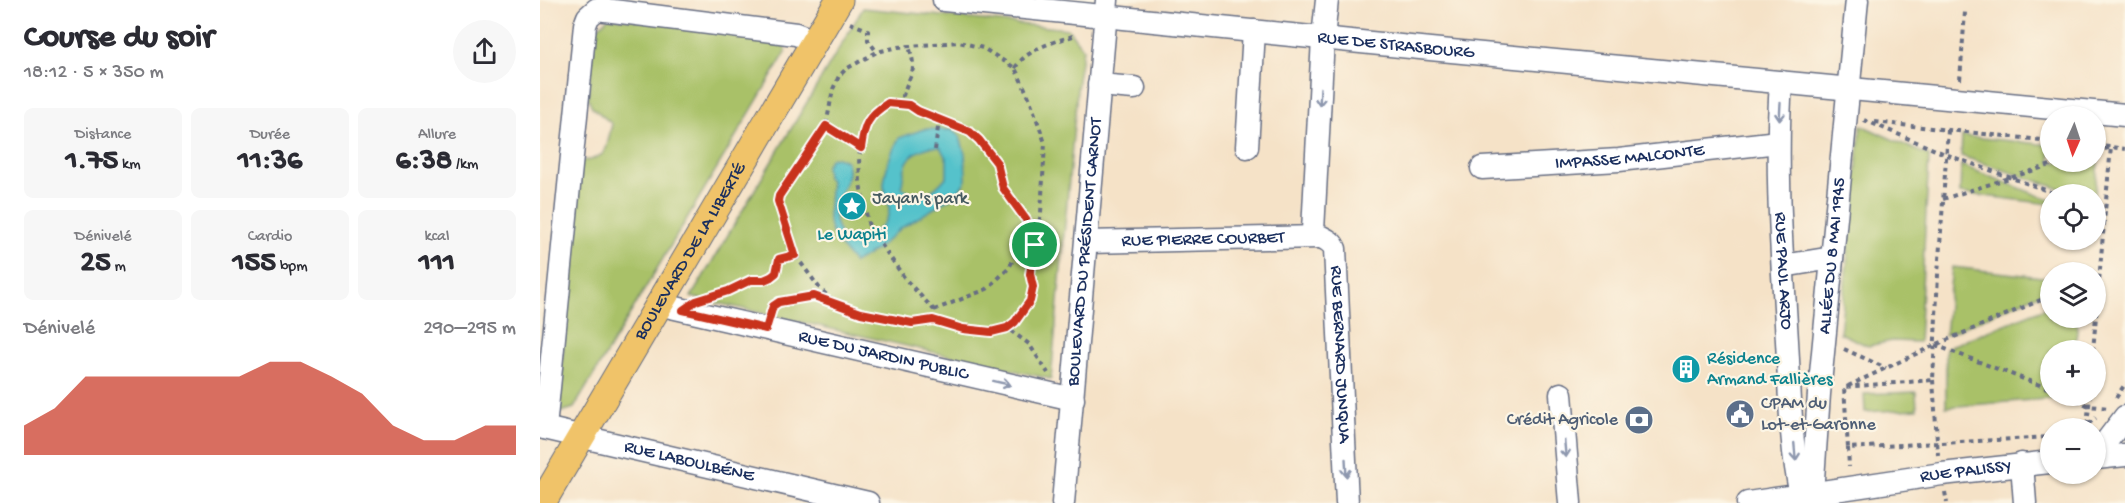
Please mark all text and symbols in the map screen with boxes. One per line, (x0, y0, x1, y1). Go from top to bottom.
text: Course du soir (24, 20, 214, 58)
button: share (453, 20, 516, 83)
street label: RUE DE STRASBOURG (1316, 27, 1476, 64)
text: 18:12 · 5 × 350 m (24, 62, 164, 85)
one-way arrow (1315, 86, 1326, 106)
one-way arrow (1774, 102, 1785, 121)
north arrow (2040, 106, 2106, 172)
map controls (2040, 106, 2106, 484)
street label: BOULEVARD DU PRÉSIDENT CARNOT (1063, 116, 1107, 388)
text: Distance (75, 126, 131, 145)
text: Durée (250, 126, 290, 145)
text: Allure (418, 126, 456, 145)
street label: IMPASSE MALCONTE (1554, 140, 1706, 174)
text: 1.75 (65, 145, 118, 180)
text: 11:36 (238, 145, 302, 180)
text: 6:38 (396, 145, 452, 180)
text: km (118, 156, 141, 175)
text: /km (452, 156, 478, 175)
street label: BOULEVARD DE LA LIBERTÉ (630, 159, 751, 345)
street label: ALLÉE DU 8 MAI 1945 (1814, 177, 1850, 335)
button: locate (2040, 184, 2106, 250)
park label: Jayan's park (872, 189, 970, 210)
place icon: Le Wapiti (836, 190, 868, 222)
street label: RUE PAUL ARJO (1769, 212, 1797, 330)
pin (1009, 219, 1060, 270)
place label: Le Wapiti (817, 225, 887, 246)
street label: RUE PIERRE COURBET (1121, 227, 1286, 252)
text: Dénivelé (75, 228, 131, 247)
text: Cardio (248, 228, 292, 247)
text: kcal (425, 228, 449, 247)
icon: arrive (1018, 228, 1051, 261)
text: 25 (80, 247, 111, 282)
text: 155 (232, 247, 276, 282)
text: 111 (419, 247, 455, 282)
text: m (111, 258, 126, 277)
text: bpm (276, 258, 308, 277)
button: layers (2040, 262, 2106, 328)
street label: RUE BERNARD JUNQUA (1325, 265, 1355, 445)
text: Dénivelé (24, 318, 95, 341)
text: 290–295 m (423, 318, 516, 341)
street label: RUE DU JARDIN PUBLIC (796, 326, 971, 385)
button: + (2040, 340, 2106, 406)
place label: Résidence Armand Fallières (1707, 349, 1834, 391)
building icon: Résidence Armand Fallières (1670, 353, 1702, 385)
one-way arrow (992, 378, 1011, 390)
place label: CPAM du Lot-et-Garonne (1761, 394, 1876, 436)
public building icon: CPAM du Lot-et-Garonne (1724, 398, 1756, 430)
bank icon: Crédit Agricole (1623, 404, 1655, 436)
place label: Crédit Agricole (1507, 410, 1619, 431)
button: − (2040, 418, 2106, 484)
street label: RUE LABOULBÉNE (622, 436, 757, 487)
one-way arrow (1560, 438, 1571, 458)
one-way arrow (1790, 442, 1801, 462)
street label: RUE PALISSY (1919, 456, 2013, 488)
one-way arrow (1340, 458, 1351, 478)

